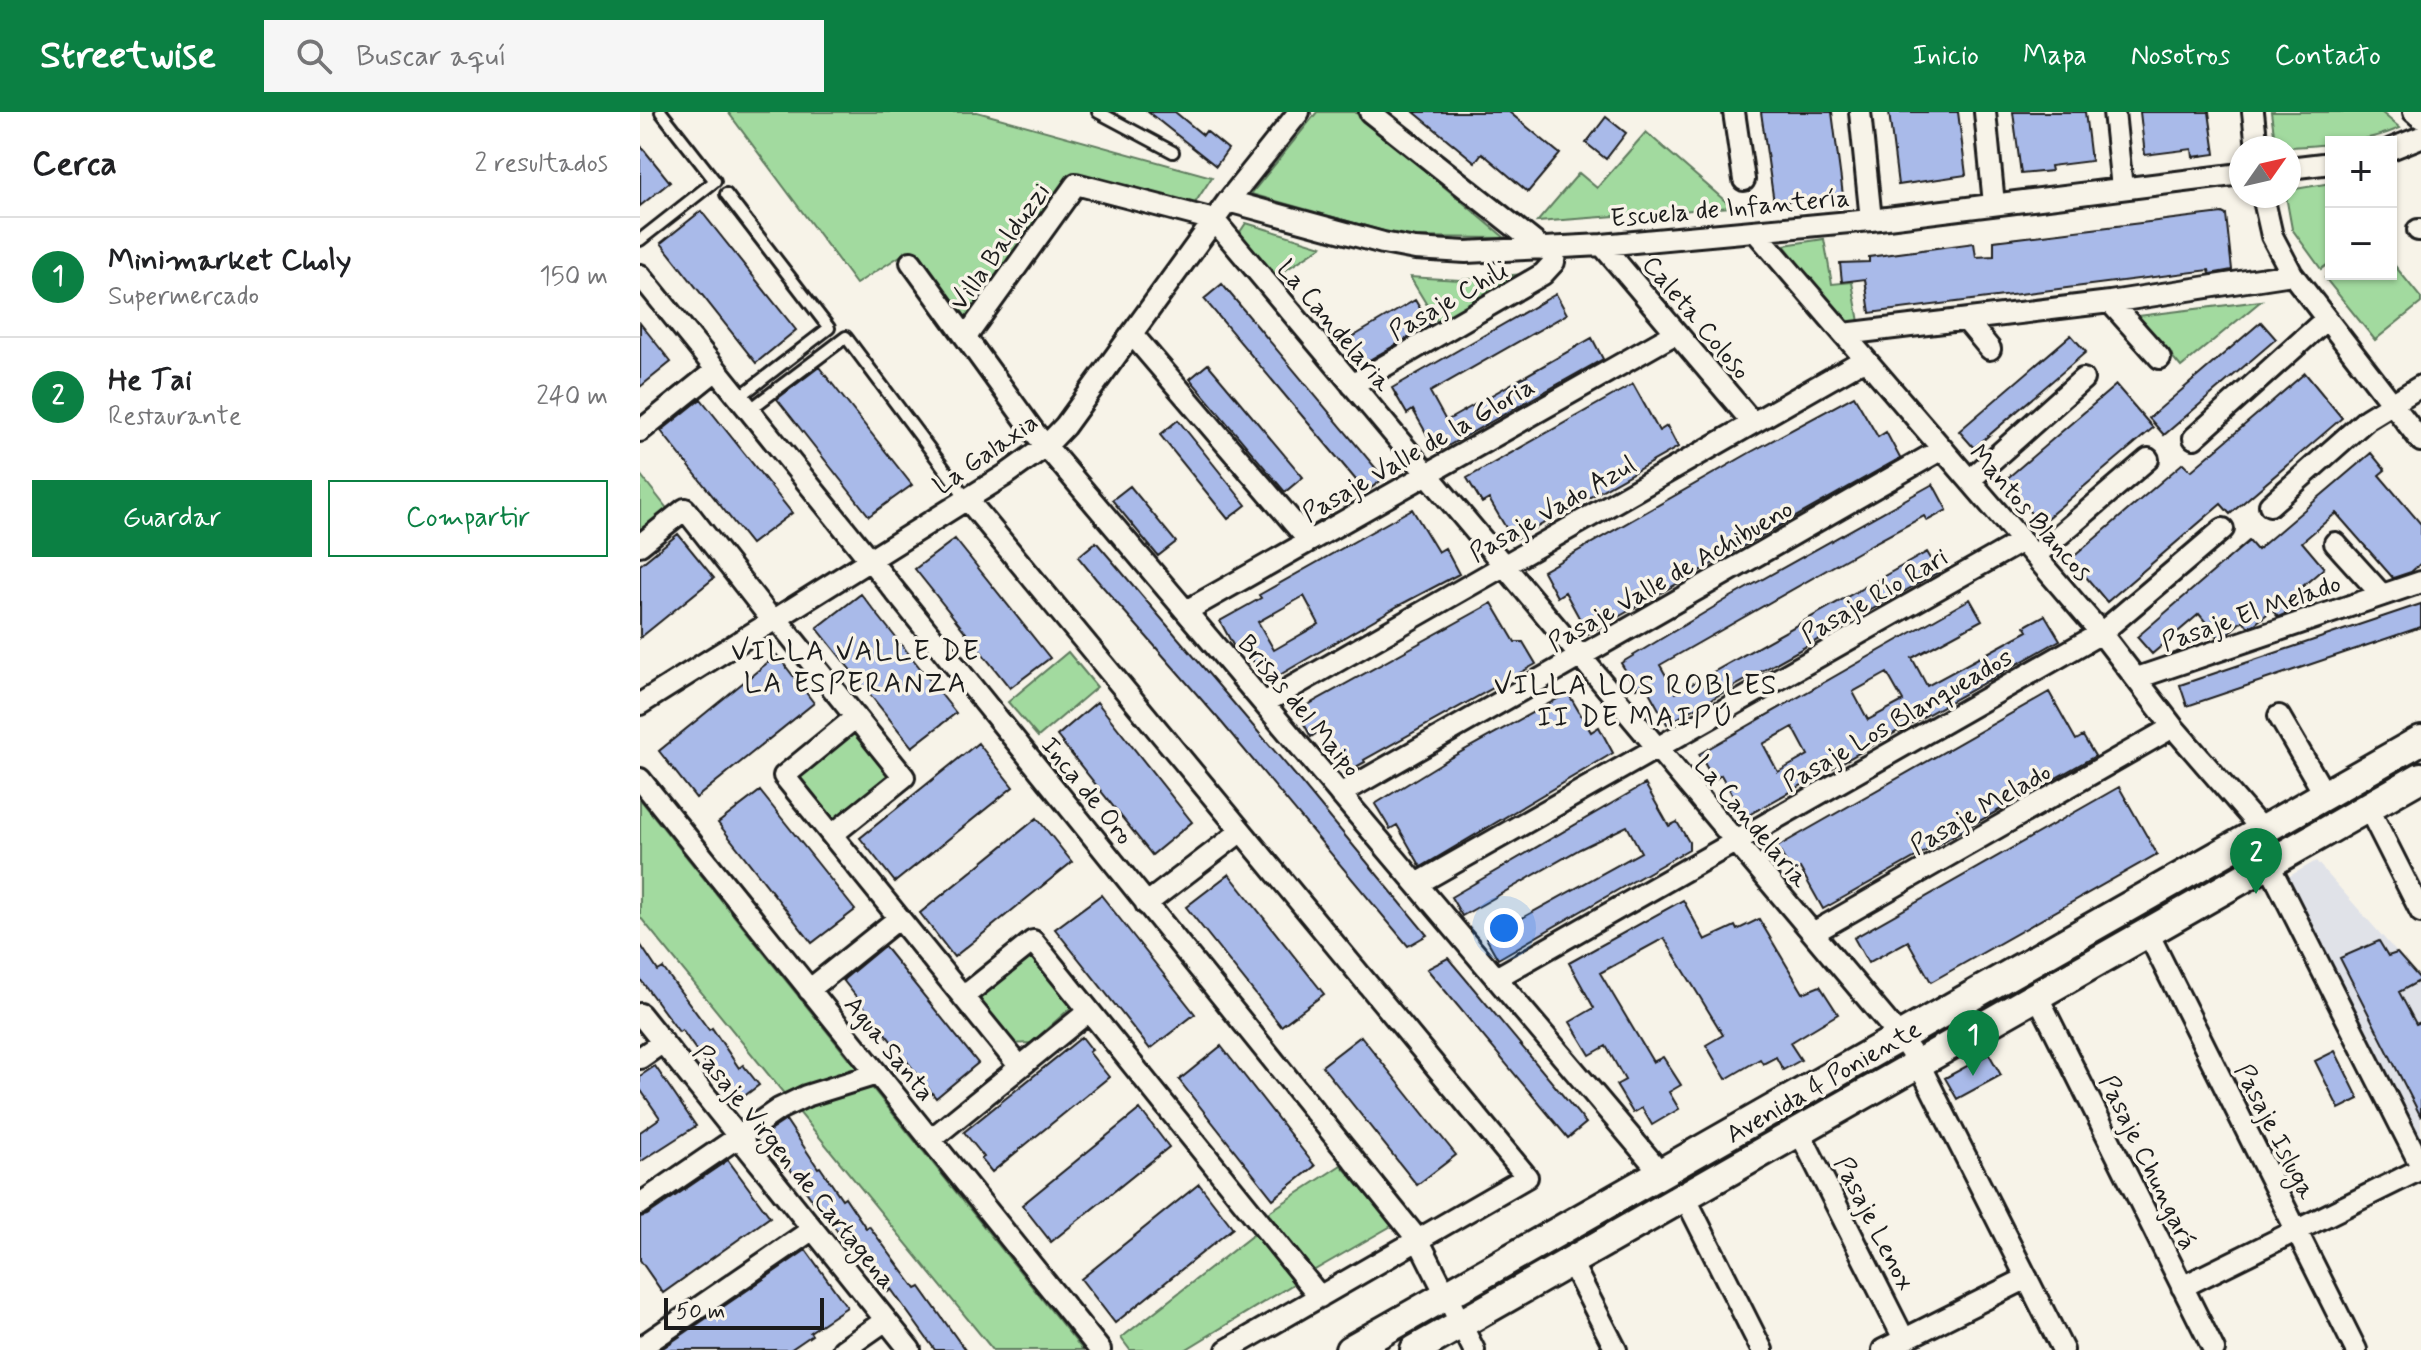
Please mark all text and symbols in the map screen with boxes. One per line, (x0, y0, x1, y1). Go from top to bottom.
search box (264, 20, 824, 92)
text: Streetwise (40, 32, 216, 81)
icon: search (292, 34, 336, 78)
text: Buscar aquí (356, 37, 507, 76)
text: Inicio (1912, 38, 1979, 75)
text: Mapa (2023, 38, 2087, 75)
text: Nosotros (2131, 38, 2230, 75)
text: Contacto (2274, 38, 2381, 75)
north arrow (2229, 136, 2301, 208)
map controls (2325, 136, 2397, 280)
button: + (2325, 136, 2397, 208)
text: Cerca (32, 142, 117, 187)
text: 2 resultados (475, 147, 608, 181)
street label: Villa Balduzzi (943, 176, 1059, 318)
street label: Escuela de Infantería (1609, 182, 1851, 236)
button: − (2325, 208, 2397, 280)
text: Minimarket Choly (108, 241, 351, 280)
street label: Caleta Coloso (1634, 249, 1757, 387)
street label: La Candelaria (1268, 253, 1399, 400)
street label: Pasaje Chili (1383, 254, 1515, 349)
text: 1 (52, 260, 64, 294)
text: 150 m (539, 260, 608, 294)
text: Supermercado (108, 280, 259, 314)
text: He Tai (108, 361, 192, 400)
street label: Pasaje Valle de la Gloria (1297, 370, 1541, 531)
text: 2 (52, 380, 64, 414)
text: 240 m (536, 380, 608, 414)
text: Restaurante (108, 400, 242, 434)
street label: La Galaxia (927, 406, 1045, 503)
street label: Mantos Blancos (1961, 438, 2098, 589)
street label: Pasaje Vado Azul (1464, 448, 1642, 571)
button: Guardar (32, 480, 312, 557)
button: Compartir (328, 480, 608, 557)
street label: Pasaje Valle de Achibueno (1542, 493, 1800, 661)
street label: Pasaje Río Rari (1795, 541, 1955, 652)
street label: Pasaje El Melado (2158, 567, 2346, 660)
street label: Brisas del Maipo (1229, 628, 1368, 785)
district label: VILLA VALLE DE LA ESPERANZA (731, 634, 981, 703)
street label: Pasaje Los Blanqueados (1777, 641, 2019, 800)
district label: VILLA LOS ROBLES II DE MAIPÚ (1494, 668, 1778, 737)
street label: Inca de Oro (1032, 730, 1140, 852)
street label: La Candelaria (1685, 749, 1816, 896)
street label: Pasaje Melado (1904, 756, 2058, 864)
pin: 2 (2230, 828, 2282, 894)
your location (1484, 908, 1524, 948)
street label: Agua Santa (835, 989, 941, 1109)
pin: 1 (1947, 1010, 1999, 1076)
street label: Avenida 4 Poniente (1720, 1013, 1928, 1152)
street label: Pasaje Virgen de Cartagena (683, 1038, 903, 1298)
street label: Pasaje Isluga (2224, 1058, 2323, 1207)
street label: Pasaje Chungará (2090, 1070, 2204, 1256)
street label: Pasaje Lenox (1825, 1151, 1921, 1297)
scale bar (664, 1294, 824, 1330)
text: 50 m (676, 1298, 725, 1326)

